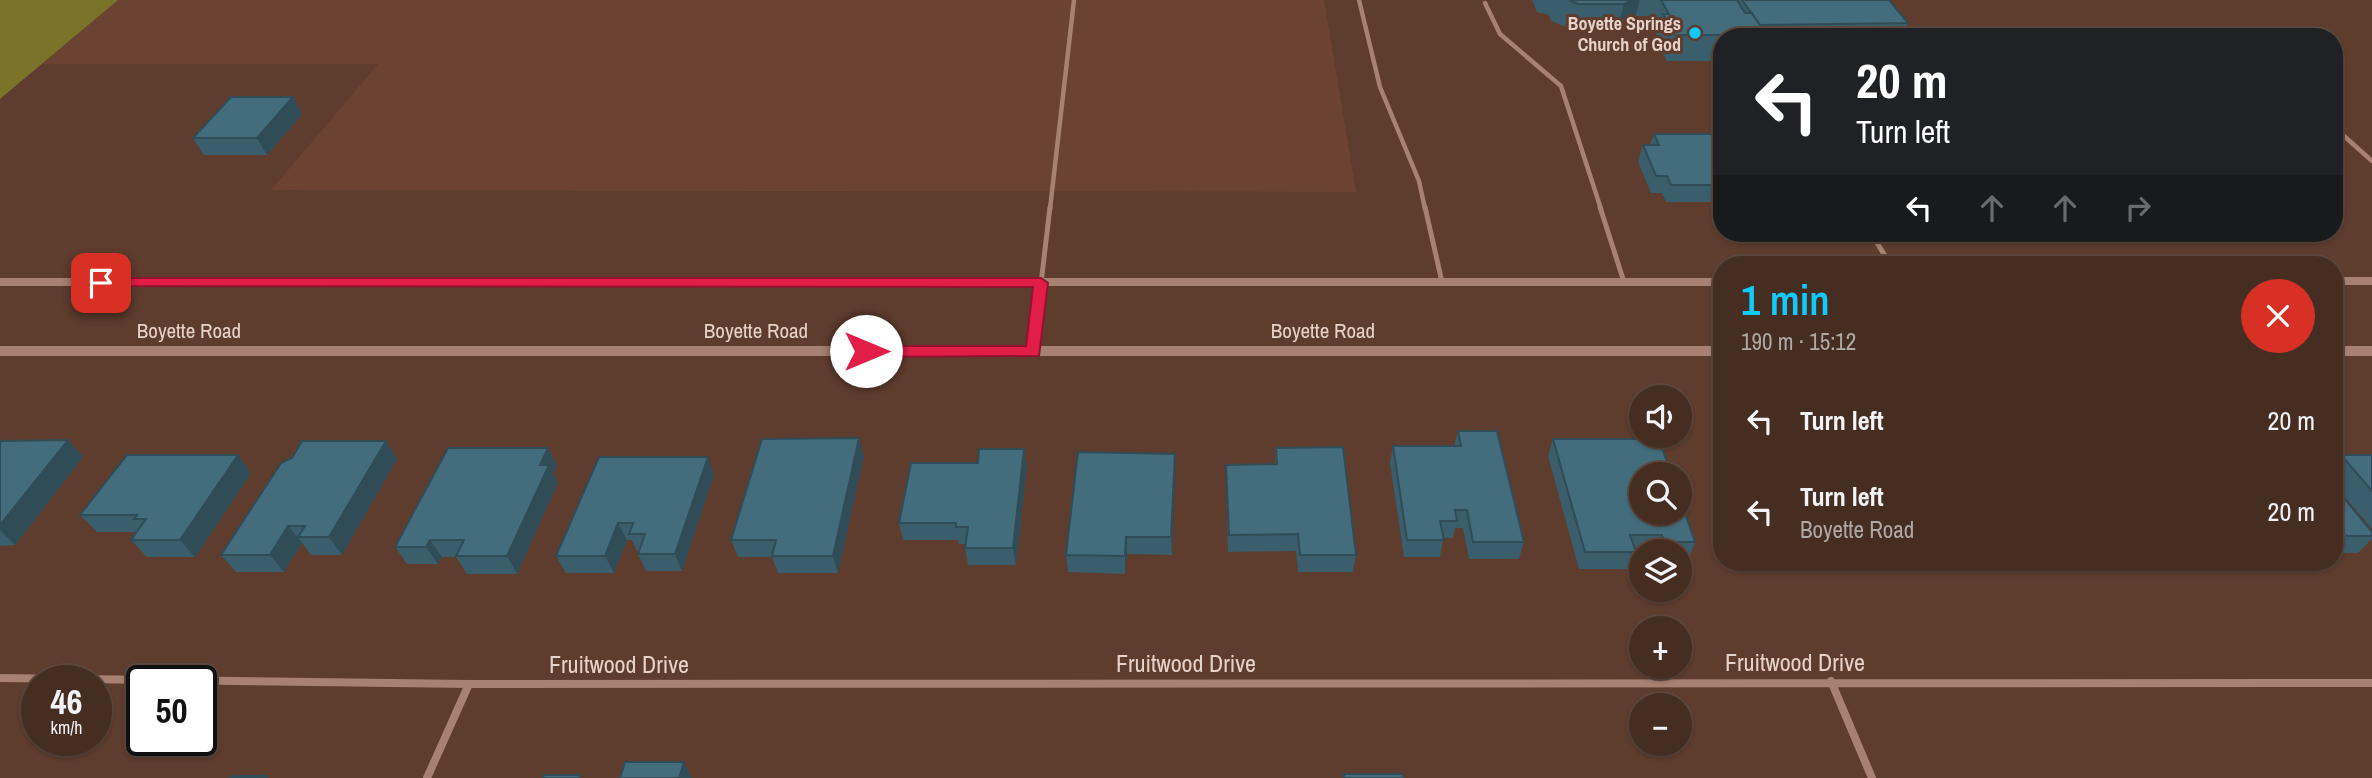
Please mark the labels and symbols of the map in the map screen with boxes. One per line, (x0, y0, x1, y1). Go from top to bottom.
place label: Boyette Springs Church of God (1568, 11, 1681, 57)
marker: Boyette Springs Church of God (1687, 25, 1703, 41)
pin (71, 253, 131, 313)
position arrow (829, 314, 903, 388)
street label: Boyette Road (137, 316, 241, 345)
street label: Boyette Road (704, 316, 808, 345)
street label: Boyette Road (1271, 316, 1375, 345)
street label: Fruitwood Drive (1725, 646, 1865, 678)
street label: Fruitwood Drive (1116, 647, 1256, 679)
street label: Fruitwood Drive (549, 648, 689, 680)
speed limit sign: 50 (126, 665, 217, 756)

